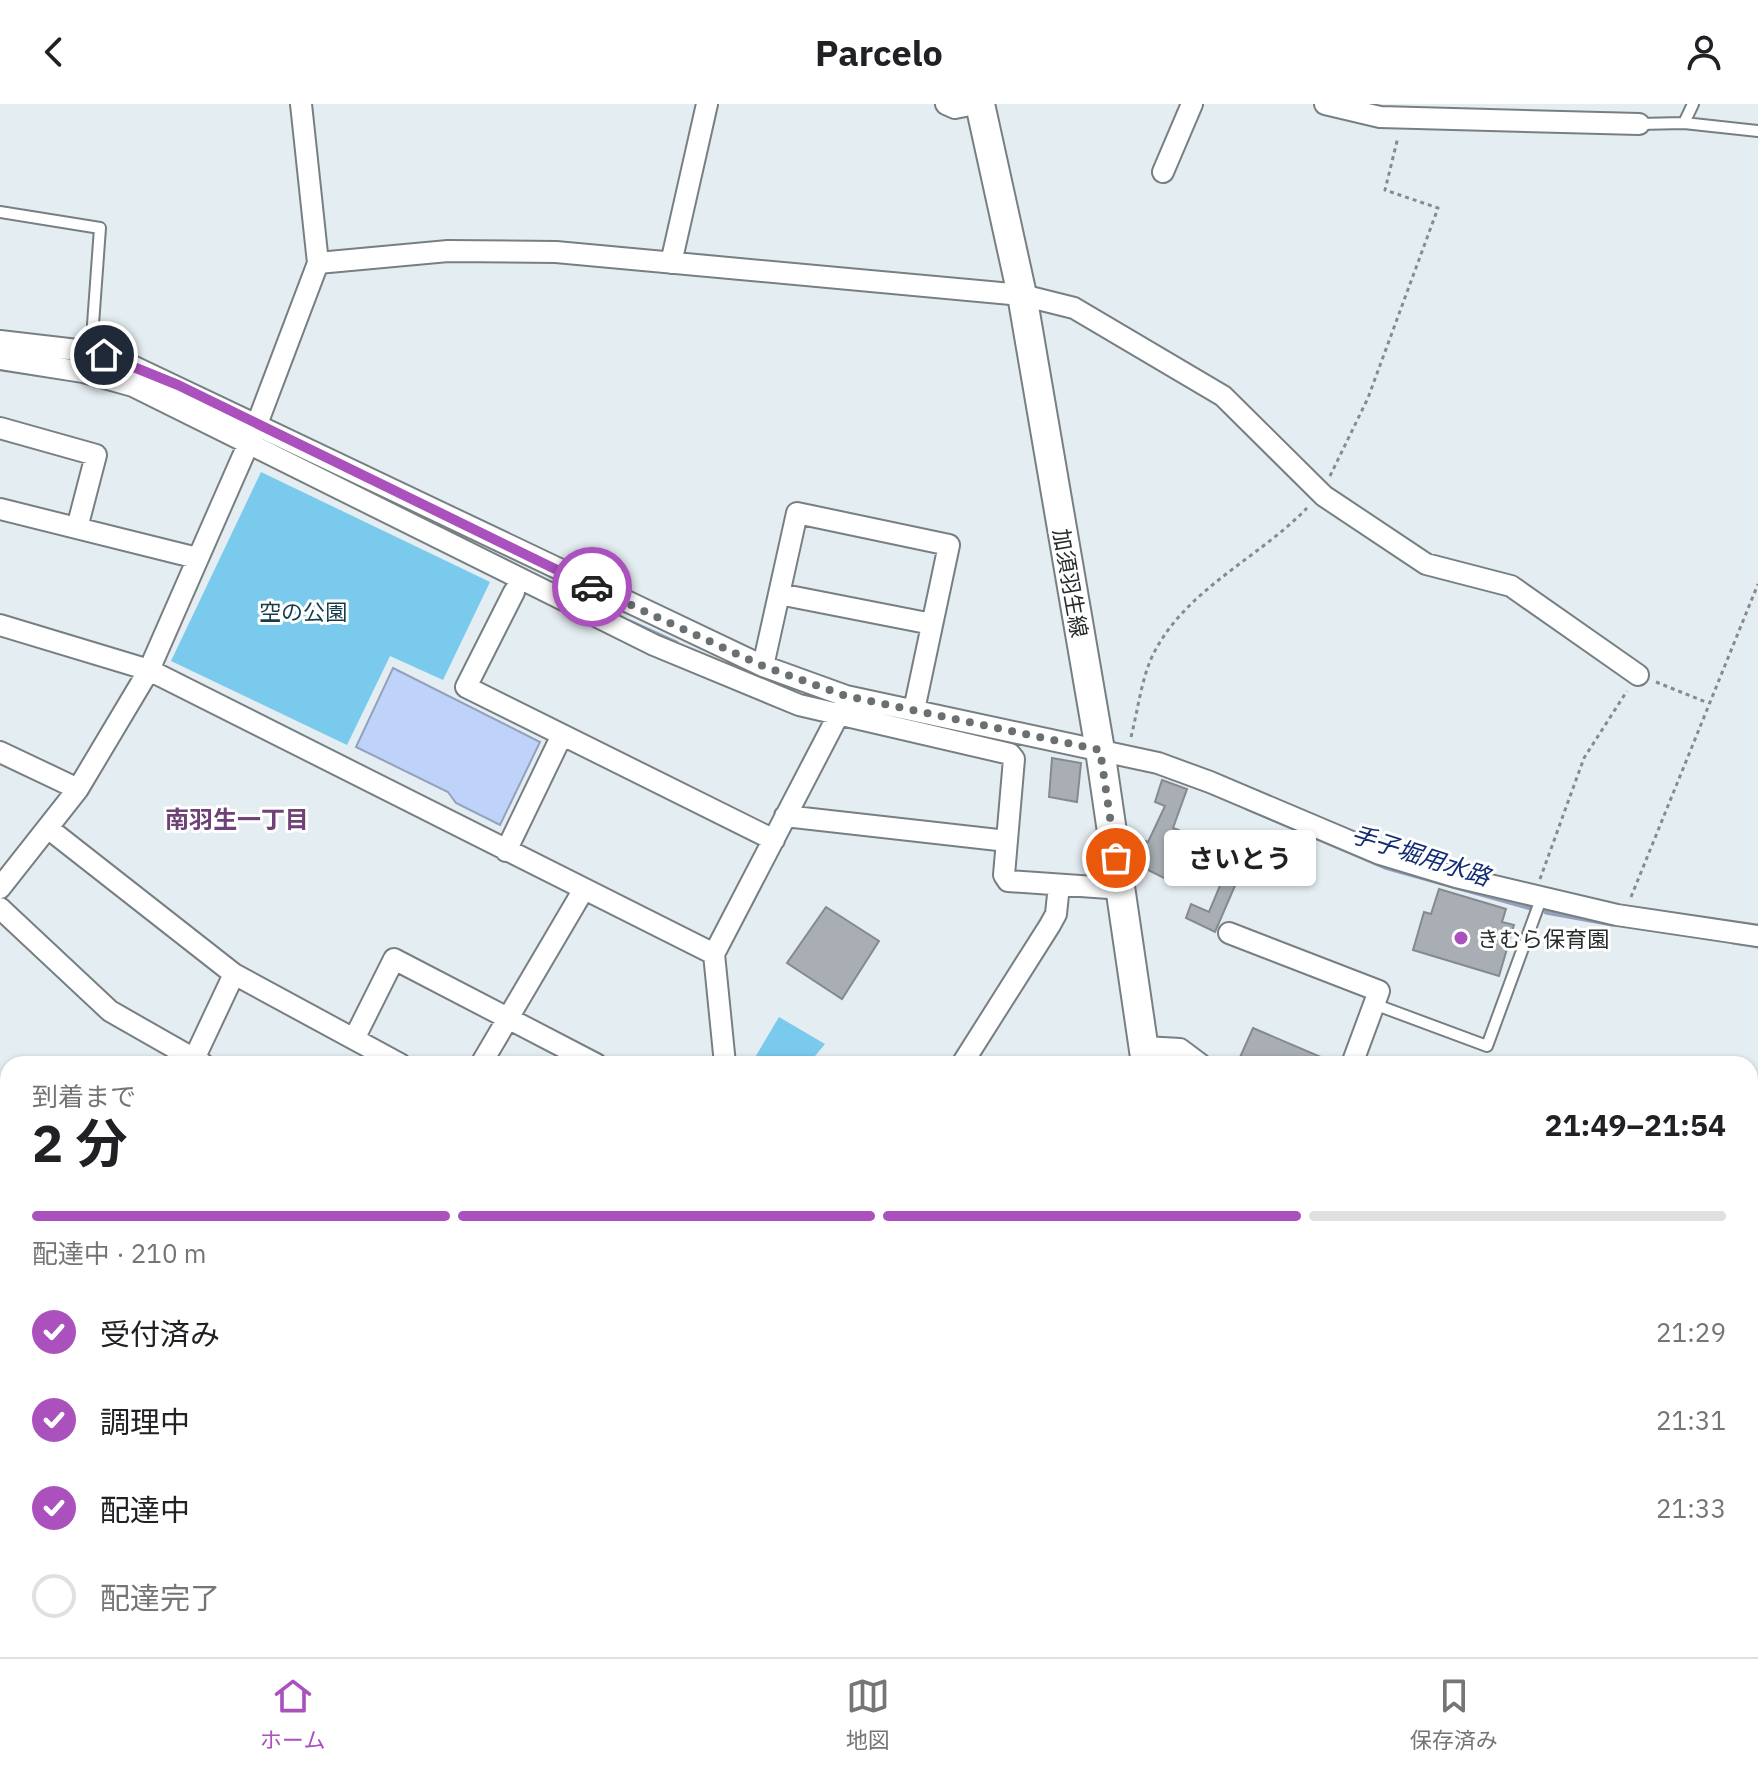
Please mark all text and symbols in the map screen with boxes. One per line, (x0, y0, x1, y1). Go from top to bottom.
text: Parcelo (815, 29, 943, 76)
icon: back (32, 30, 76, 74)
icon: person (1682, 30, 1726, 74)
pin (70, 321, 138, 389)
icon: home (82, 333, 126, 377)
street label: 加須羽生線 (1047, 526, 1095, 640)
courier (552, 547, 632, 627)
icon: car (570, 565, 614, 609)
park label: 空の公園 (259, 597, 347, 626)
district label: 南羽生一丁目 (165, 803, 309, 835)
water label: 手子堀用水路 (1348, 818, 1496, 893)
pin (1082, 824, 1150, 892)
callout: さいとう (1164, 830, 1316, 886)
icon: bag (1094, 836, 1138, 880)
text: さいとう (1188, 841, 1292, 875)
place label: きむら保育園 (1477, 924, 1609, 953)
marker: きむら保育園 (1452, 929, 1470, 947)
text: 到着まで (32, 1079, 136, 1113)
text: 21:49–21:54 (1545, 1105, 1726, 1144)
text: 2 分 (32, 1109, 127, 1176)
text: 配達中 · 210 m (32, 1236, 206, 1270)
icon: check (32, 1310, 76, 1354)
text: 受付済み (100, 1314, 220, 1353)
text: 21:29 (1656, 1315, 1726, 1349)
icon: check (32, 1398, 76, 1442)
text: 調理中 (100, 1402, 190, 1441)
text: 21:31 (1656, 1403, 1726, 1437)
icon: check (32, 1486, 76, 1530)
text: 配達中 (100, 1490, 190, 1529)
text: 21:33 (1656, 1491, 1726, 1525)
text: 配達完了 (100, 1578, 220, 1617)
tab: ホーム (260, 1674, 325, 1754)
tab: 地図 (846, 1674, 890, 1754)
tab: 保存済み (1410, 1674, 1498, 1754)

